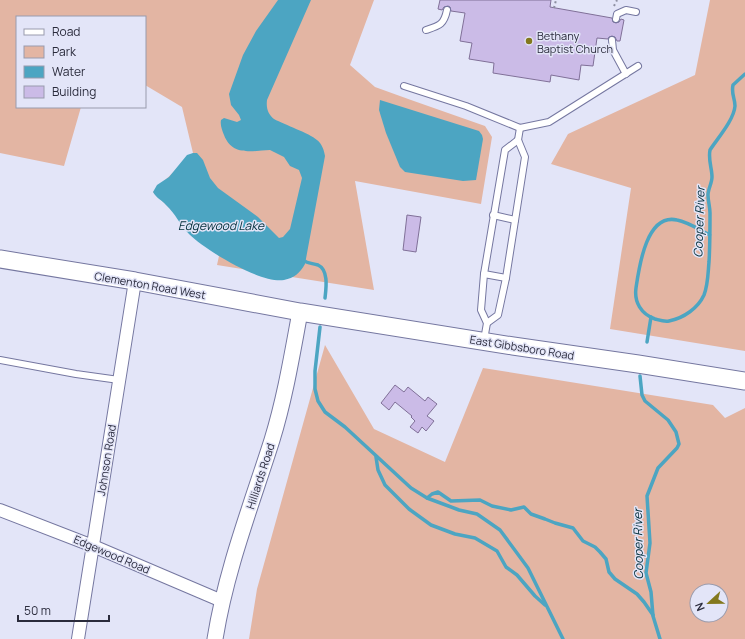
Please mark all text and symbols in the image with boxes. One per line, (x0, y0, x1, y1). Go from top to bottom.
legend (16, 16, 146, 108)
text: Road (52, 23, 80, 40)
place label: Bethany Baptist Church (537, 28, 613, 56)
marker: Bethany Baptist Church (524, 36, 534, 46)
text: Park (52, 43, 77, 60)
text: Water (52, 63, 86, 80)
text: Building (52, 83, 96, 100)
water label: Cooper River (689, 184, 709, 258)
water label: Edgewood Lake (178, 217, 265, 234)
street label: Clementon Road West (93, 268, 207, 302)
street label: East Gibbsboro Road (469, 331, 575, 363)
street label: Johnson Road (93, 423, 119, 497)
street label: Hilliards Road (242, 441, 278, 511)
water label: Cooper River (629, 507, 647, 580)
street label: Edgewood Road (72, 531, 152, 577)
north arrow (689, 583, 729, 623)
scale bar (18, 597, 109, 623)
text: N (691, 600, 708, 613)
text: 50 m (24, 602, 51, 619)

